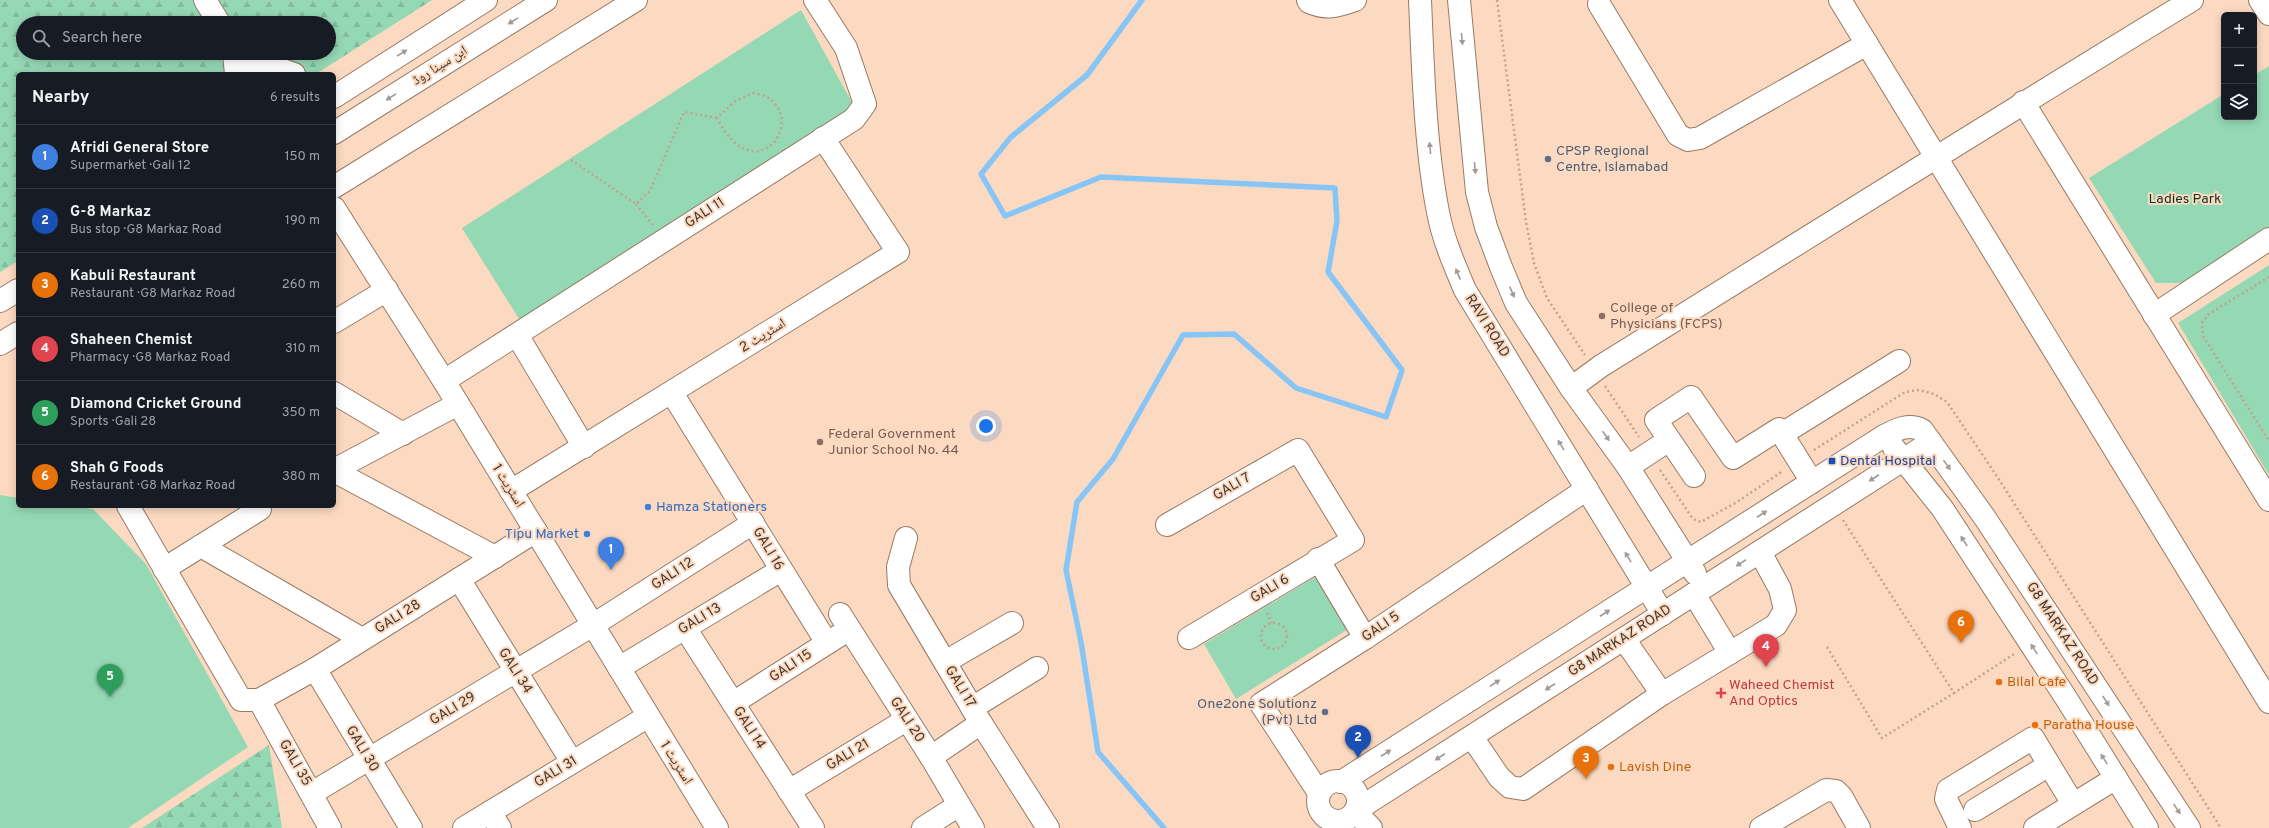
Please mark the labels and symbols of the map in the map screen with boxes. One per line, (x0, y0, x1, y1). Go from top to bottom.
one-way arrow (507, 17, 519, 24)
one-way arrow (1459, 33, 1466, 45)
street label: ابن سینا روڈ (409, 42, 471, 90)
one-way arrow (397, 50, 408, 57)
one-way arrow (386, 93, 396, 101)
one-way arrow (1427, 142, 1433, 154)
place label: CPSP Regional Centre, Islamabad (1556, 143, 1668, 176)
marker: CPSP Regional Centre, Islamabad (1543, 154, 1553, 164)
one-way arrow (1472, 162, 1478, 174)
park label: Ladies Park (2149, 191, 2221, 208)
street label: GALI 11 (682, 194, 728, 232)
one-way arrow (1455, 267, 1461, 279)
one-way arrow (1509, 287, 1515, 299)
street label: RAVI ROAD (1461, 291, 1513, 361)
place label: College of Physicians (FCPS) (1610, 300, 1723, 333)
marker: College of Physicians (FCPS) (1597, 311, 1607, 321)
street label: اسٹریٹ 2 (737, 315, 789, 357)
your location (976, 416, 996, 436)
place label: Federal Government Junior School No. 44 (828, 426, 959, 459)
one-way arrow (1602, 431, 1610, 441)
marker: Federal Government Junior School No. 44 (815, 437, 825, 447)
one-way arrow (1557, 440, 1565, 450)
place label: Dental Hospital (1840, 453, 1936, 470)
marker: Dental Hospital (1827, 456, 1837, 466)
one-way arrow (1943, 460, 1951, 470)
street label: اسٹریٹ 1 (488, 461, 528, 511)
street label: GALI 7 (1210, 470, 1254, 504)
one-way arrow (1869, 474, 1879, 482)
place label: Hamza Stationers (656, 499, 767, 516)
marker: Hamza Stationers (643, 502, 653, 512)
one-way arrow (1756, 510, 1768, 517)
street label: GALI 16 (749, 524, 787, 574)
place label: Tipu Market (505, 526, 579, 543)
marker: Tipu Market (582, 529, 592, 539)
one-way arrow (1960, 535, 1967, 546)
pin: 1 (598, 537, 624, 570)
one-way arrow (1624, 551, 1631, 563)
street label: GALI 12 (648, 554, 698, 594)
one-way arrow (1736, 560, 1747, 567)
street label: GALI 6 (1248, 571, 1292, 607)
street label: G8 MARKAZ ROAD (2022, 579, 2102, 689)
street label: GALI 28 (372, 596, 424, 638)
street label: GALI 13 (675, 600, 725, 638)
street label: G8 MARKAZ ROAD (1565, 601, 1675, 681)
street label: GALI 5 (1359, 608, 1403, 646)
one-way arrow (1599, 609, 1611, 616)
pin: 6 (1948, 610, 1974, 643)
pin: 4 (1753, 634, 1779, 667)
one-way arrow (2031, 644, 2038, 655)
street label: GALI 34 (494, 645, 536, 697)
street label: GALI 15 (766, 646, 816, 686)
street label: GALI 17 (941, 663, 979, 711)
pin: 5 (97, 664, 123, 697)
place label: Bilal Cafe (2007, 674, 2066, 691)
place label: Waheed Chemist And Optics (1729, 677, 1835, 710)
marker: Bilal Cafe (1994, 677, 2004, 687)
one-way arrow (1490, 679, 1500, 687)
one-way arrow (1544, 683, 1555, 690)
marker: Waheed Chemist And Optics (1716, 688, 1726, 698)
street label: GALI 29 (427, 689, 479, 729)
street label: GALI 20 (886, 694, 928, 746)
place label: One2one Solutionz (Pvt) Ltd (1197, 696, 1317, 729)
one-way arrow (2102, 696, 2110, 706)
street label: GALI 14 (729, 704, 769, 752)
marker: One2one Solutionz (Pvt) Ltd (1320, 707, 1330, 717)
place label: Paratha House (2043, 717, 2135, 734)
marker: Paratha House (2030, 720, 2040, 730)
street label: GALI 30 (342, 723, 382, 775)
pin: 2 (1345, 725, 1371, 758)
street label: GALI 21 (823, 735, 873, 775)
street label: GALI 35 (275, 737, 315, 789)
street label: اسٹریٹ 1 (656, 738, 696, 788)
pin: 3 (1573, 746, 1599, 779)
one-way arrow (1381, 749, 1391, 757)
street label: GALI 31 (531, 753, 581, 791)
one-way arrow (1435, 753, 1445, 761)
one-way arrow (2100, 754, 2108, 764)
place label: Lavish Dine (1619, 759, 1691, 776)
marker: Lavish Dine (1606, 762, 1616, 772)
one-way arrow (2173, 804, 2181, 815)

